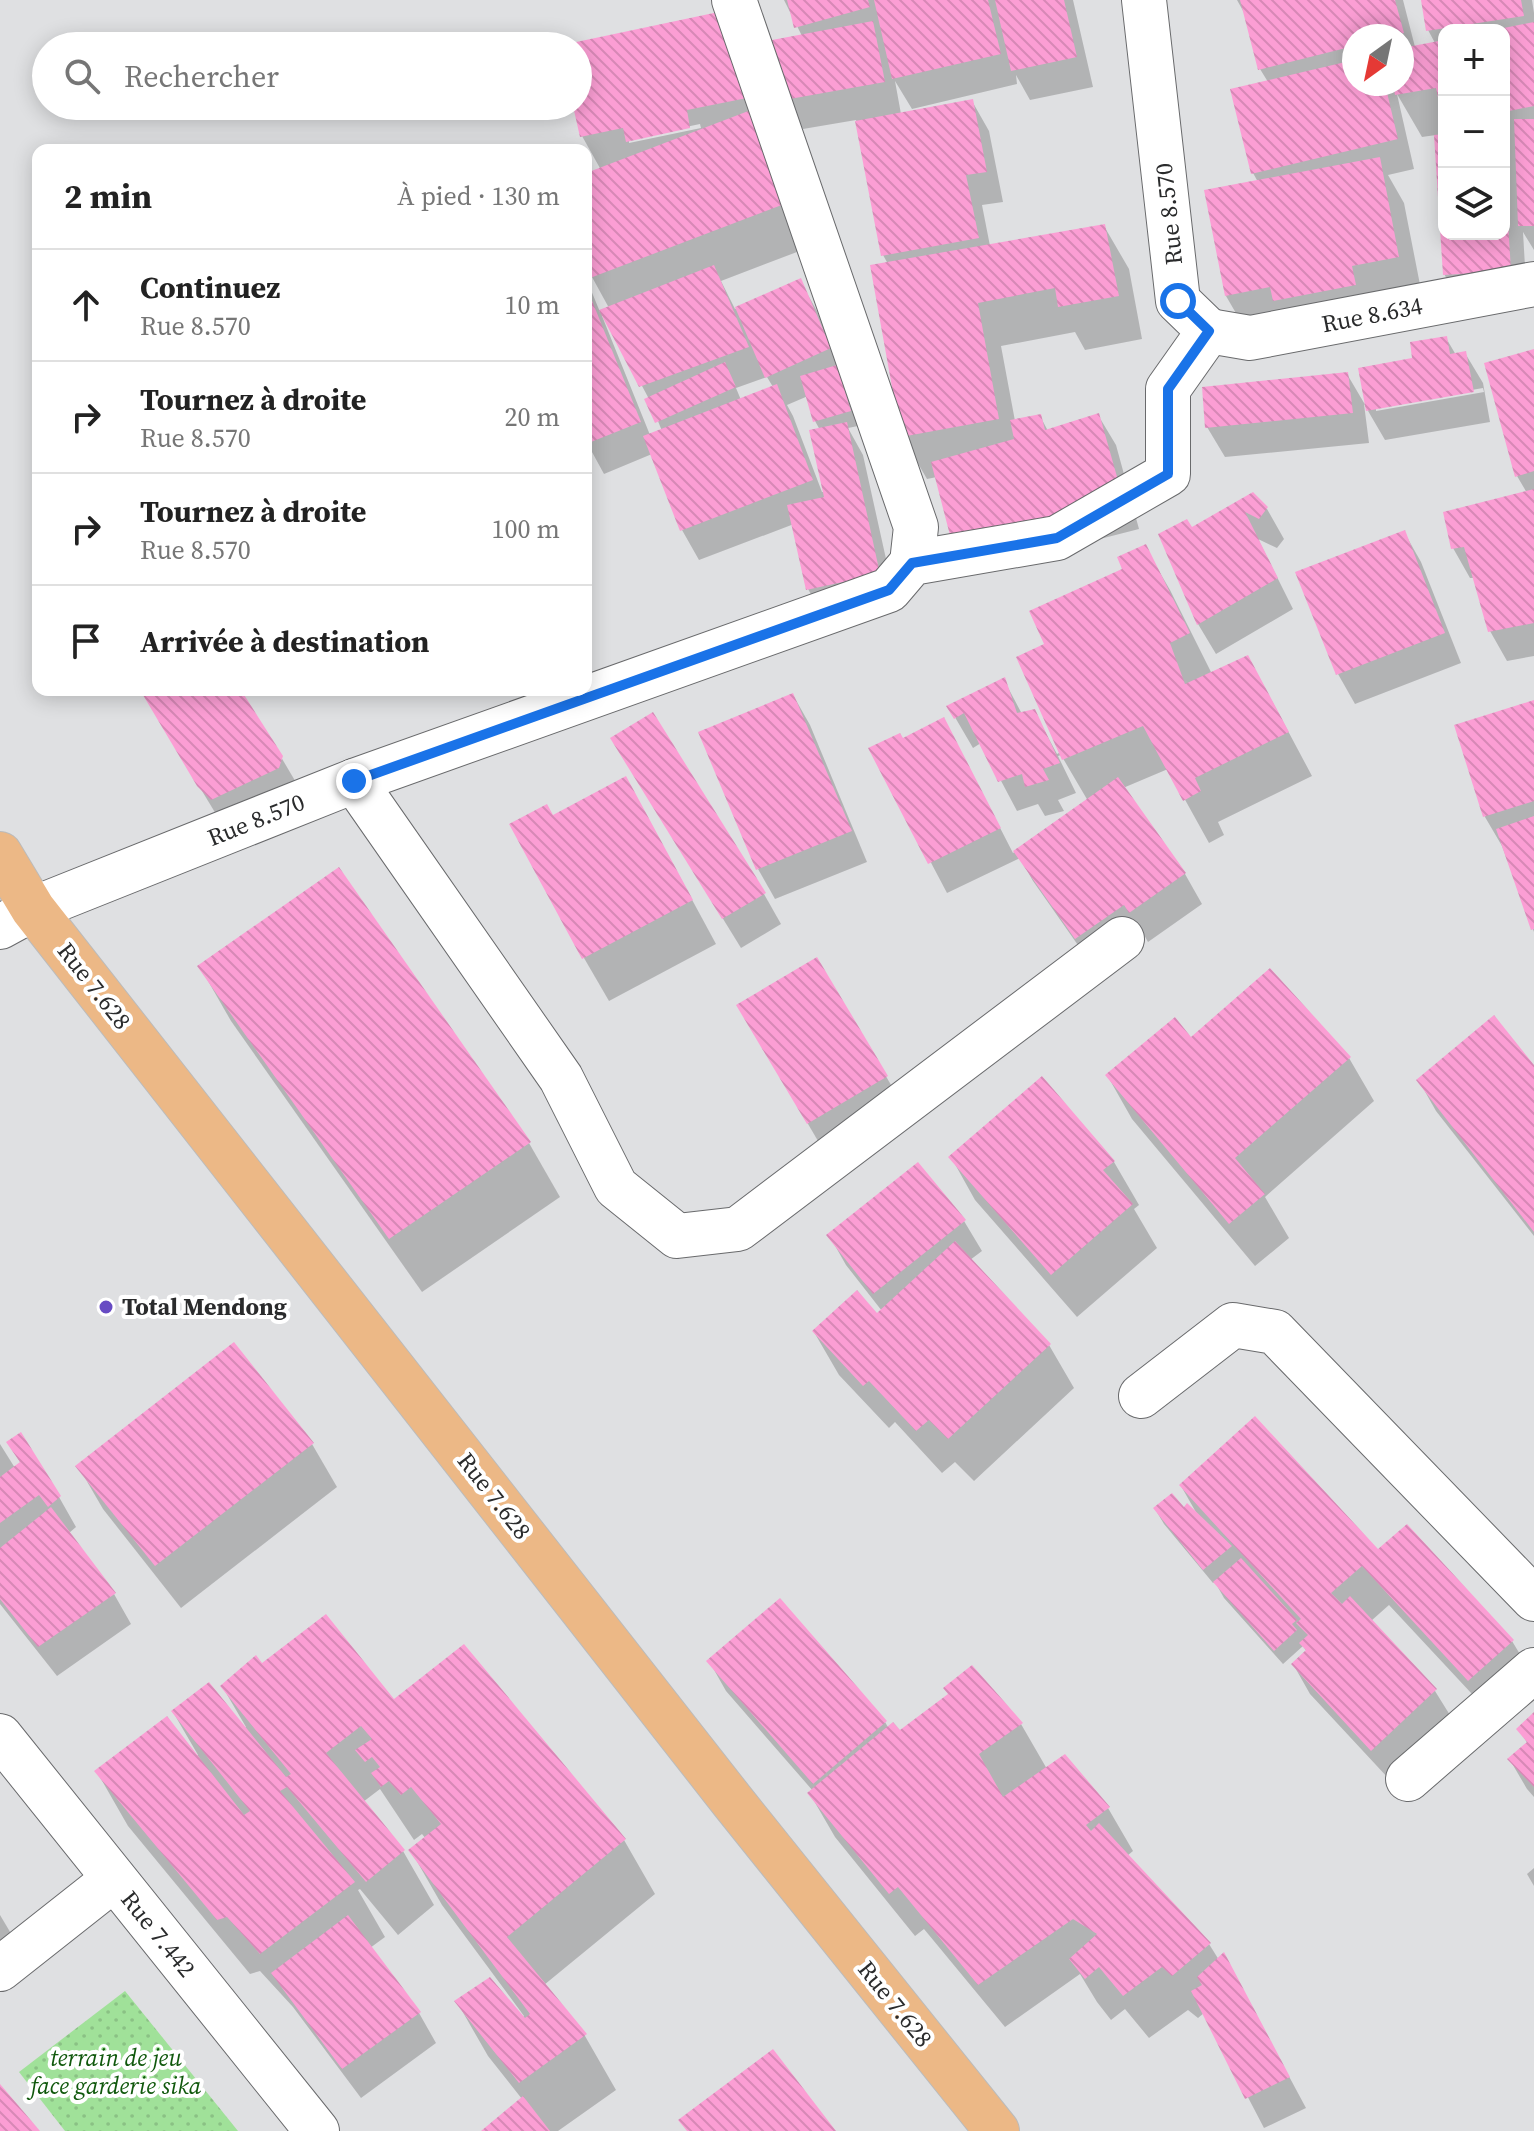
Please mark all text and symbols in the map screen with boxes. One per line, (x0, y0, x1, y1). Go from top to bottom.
north arrow (1342, 24, 1414, 96)
map controls (1438, 24, 1510, 240)
button: + (1438, 24, 1510, 96)
search box (32, 32, 592, 120)
icon: search (60, 54, 104, 98)
text: Rechercher (124, 56, 279, 97)
button: − (1438, 96, 1510, 168)
street label: Rue 8.570 (1147, 162, 1190, 267)
button: layers (1438, 168, 1510, 240)
text: 2 min (64, 173, 152, 219)
text: À pied · 130 m (397, 178, 560, 214)
text: Continuez (140, 267, 280, 308)
icon: ahead (64, 283, 108, 327)
route start (1160, 283, 1196, 319)
text: 10 m (505, 287, 560, 323)
street label: Rue 8.634 (1319, 289, 1425, 340)
text: Rue 8.570 (140, 308, 251, 344)
text: Tournez à droite (140, 379, 366, 420)
icon: right (64, 395, 108, 439)
text: 20 m (505, 399, 560, 435)
text: Rue 8.570 (140, 420, 251, 456)
text: Tournez à droite (140, 491, 366, 532)
icon: right (64, 507, 108, 551)
text: 100 m (492, 511, 560, 547)
text: Rue 8.570 (140, 532, 251, 568)
icon: arrive (64, 619, 108, 663)
text: Arrivée à destination (140, 621, 430, 662)
route end (336, 763, 372, 799)
street label: Rue 8.570 (202, 785, 309, 854)
street label: Rue 7.628 (50, 935, 139, 1036)
place label: Total Mendong (122, 1290, 287, 1323)
marker: Total Mendong (97, 1298, 115, 1316)
street label: Rue 7.628 (450, 1445, 539, 1546)
street label: Rue 7.442 (113, 1884, 203, 1984)
street label: Rue 7.628 (850, 1954, 940, 2054)
park label: terrain de jeu face garderie sika (26, 2041, 202, 2102)

